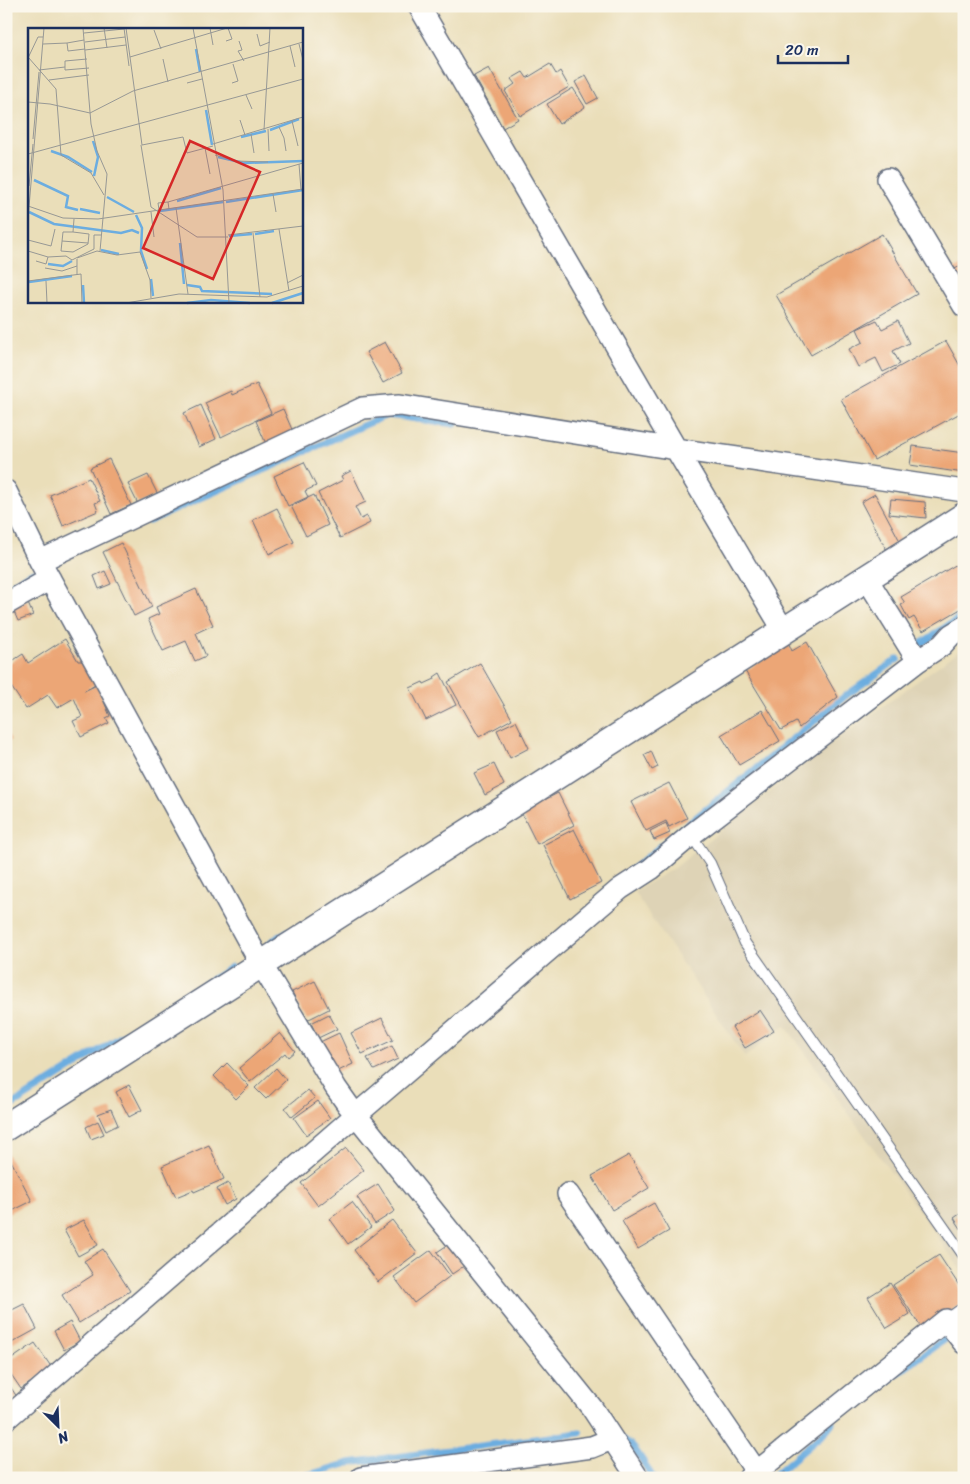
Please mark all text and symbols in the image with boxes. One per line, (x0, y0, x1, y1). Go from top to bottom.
inset map (28, 28, 302, 302)
scale bar (778, 32, 848, 64)
text: 20 m (785, 37, 819, 63)
north arrow (32, 1402, 82, 1452)
text: N (53, 1424, 74, 1451)

